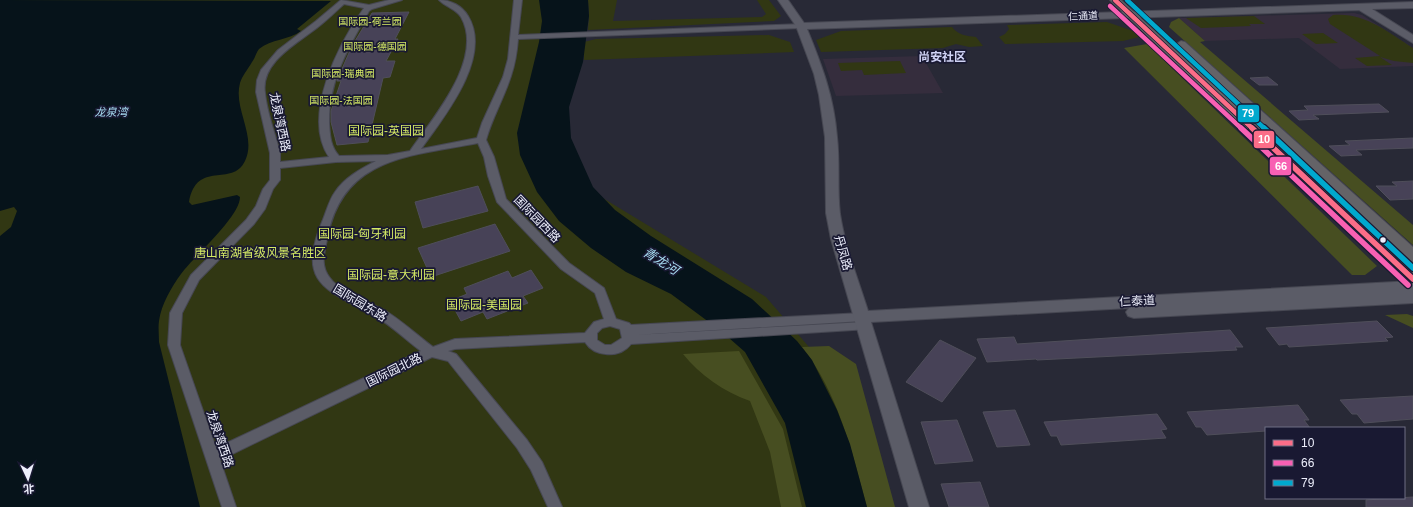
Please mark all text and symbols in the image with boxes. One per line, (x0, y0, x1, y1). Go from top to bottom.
street label: 仁通道 (1068, 10, 1098, 22)
park label: 国际园-荷兰园 (338, 16, 402, 27)
park label: 国际园-德国园 (343, 41, 407, 52)
district label: 尚安社区 (918, 50, 966, 64)
park label: 国际园-瑞典园 (311, 68, 375, 79)
street label: 龙泉湾西路 (267, 91, 293, 153)
park label: 国际园-法国园 (309, 95, 373, 106)
line badge: 79 (1237, 104, 1260, 123)
water label: 龙泉湾 (95, 106, 129, 118)
text: 79 (1242, 107, 1254, 119)
park label: 国际园-英国园 (348, 124, 424, 138)
line badge: 10 (1253, 130, 1275, 149)
text: 10 (1258, 133, 1270, 145)
line badge: 66 (1269, 156, 1292, 176)
text: 66 (1275, 160, 1287, 172)
street label: 国际园西路 (511, 193, 563, 245)
park label: 国际园-匈牙利园 (318, 227, 406, 241)
street label: 丹凤路 (831, 234, 855, 272)
unlabelled marker (1378, 235, 1388, 245)
water label: 青龙河 (640, 244, 684, 279)
park label: 唐山南湖省级风景名胜区 (194, 246, 326, 260)
park label: 国际园-意大利园 (347, 268, 435, 282)
street label: 国际园东路 (331, 282, 389, 324)
street label: 仁泰道 (1119, 293, 1155, 309)
park label: 国际园-美国园 (446, 298, 522, 312)
street label: 国际园北路 (364, 351, 424, 389)
street label: 龙泉湾西路 (204, 408, 236, 470)
legend (1265, 427, 1405, 499)
text: 10 (1301, 436, 1315, 450)
text: 66 (1301, 456, 1315, 470)
north arrow (8, 459, 48, 499)
text: 79 (1301, 476, 1315, 490)
text: 北 (23, 483, 35, 495)

